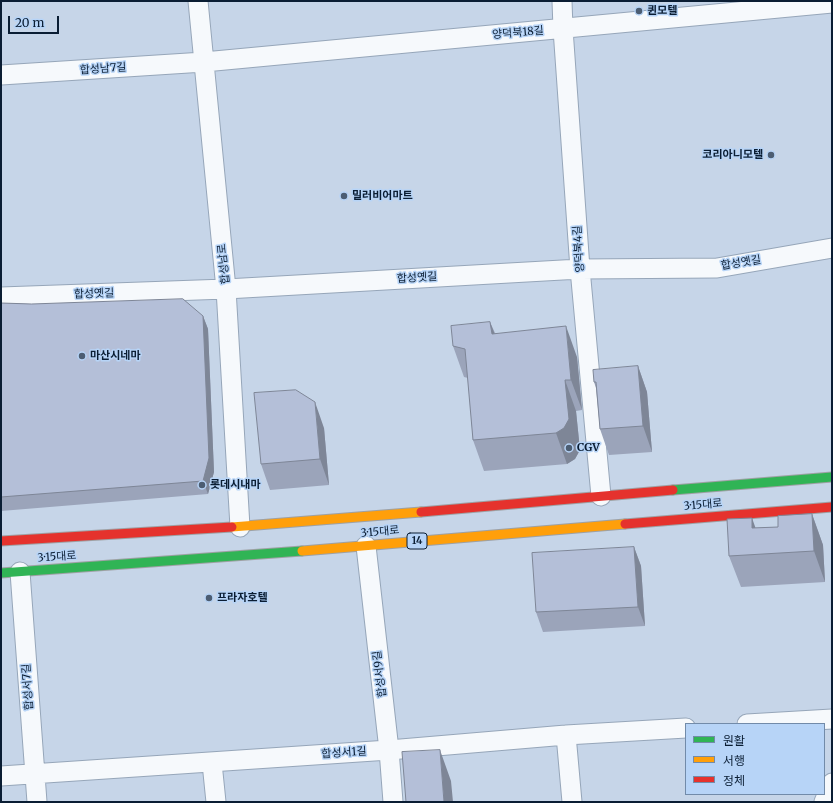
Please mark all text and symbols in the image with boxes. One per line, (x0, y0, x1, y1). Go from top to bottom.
place label: 퀸모텔 (647, 4, 677, 18)
marker: 퀸모텔 (634, 6, 644, 16)
scale bar (10, 8, 61, 34)
text: 20 m (15, 15, 44, 30)
street label: 양덕북18길 (492, 24, 544, 42)
street label: 합성남7길 (79, 61, 127, 77)
place label: 코리아니모텔 (702, 148, 763, 162)
marker: 코리아니모텔 (766, 150, 776, 160)
place label: 밀러비어마트 (352, 189, 413, 203)
marker: 밀러비어마트 (339, 191, 349, 201)
street label: 양덕북4길 (571, 225, 587, 273)
street label: 합성남로 (215, 243, 233, 285)
street label: 합성옛길 (720, 253, 762, 273)
street label: 합성옛길 (396, 270, 438, 286)
street label: 합성옛길 (74, 287, 114, 301)
place label: 마산시네마 (90, 349, 141, 363)
marker: 마산시네마 (77, 351, 87, 361)
place label: CGV (577, 441, 600, 455)
marker: CGV (564, 443, 574, 453)
place label: 롯데시내마 (210, 478, 261, 492)
marker: 롯데시내마 (197, 480, 207, 490)
street label: 3·15대로 (683, 497, 723, 513)
street label: 3·15대로 (360, 524, 400, 540)
road number: 14 (407, 533, 427, 549)
street label: 3·15대로 (37, 549, 77, 565)
place label: 프라자호텔 (217, 591, 268, 605)
marker: 프라자호텔 (204, 593, 214, 603)
street label: 합성서9길 (371, 650, 389, 698)
street label: 합성서7길 (20, 663, 36, 711)
legend (685, 723, 825, 795)
text: 원활 (723, 733, 745, 748)
street label: 합성서1길 (321, 745, 367, 761)
text: 서행 (723, 753, 745, 768)
text: 정체 (723, 773, 745, 788)

